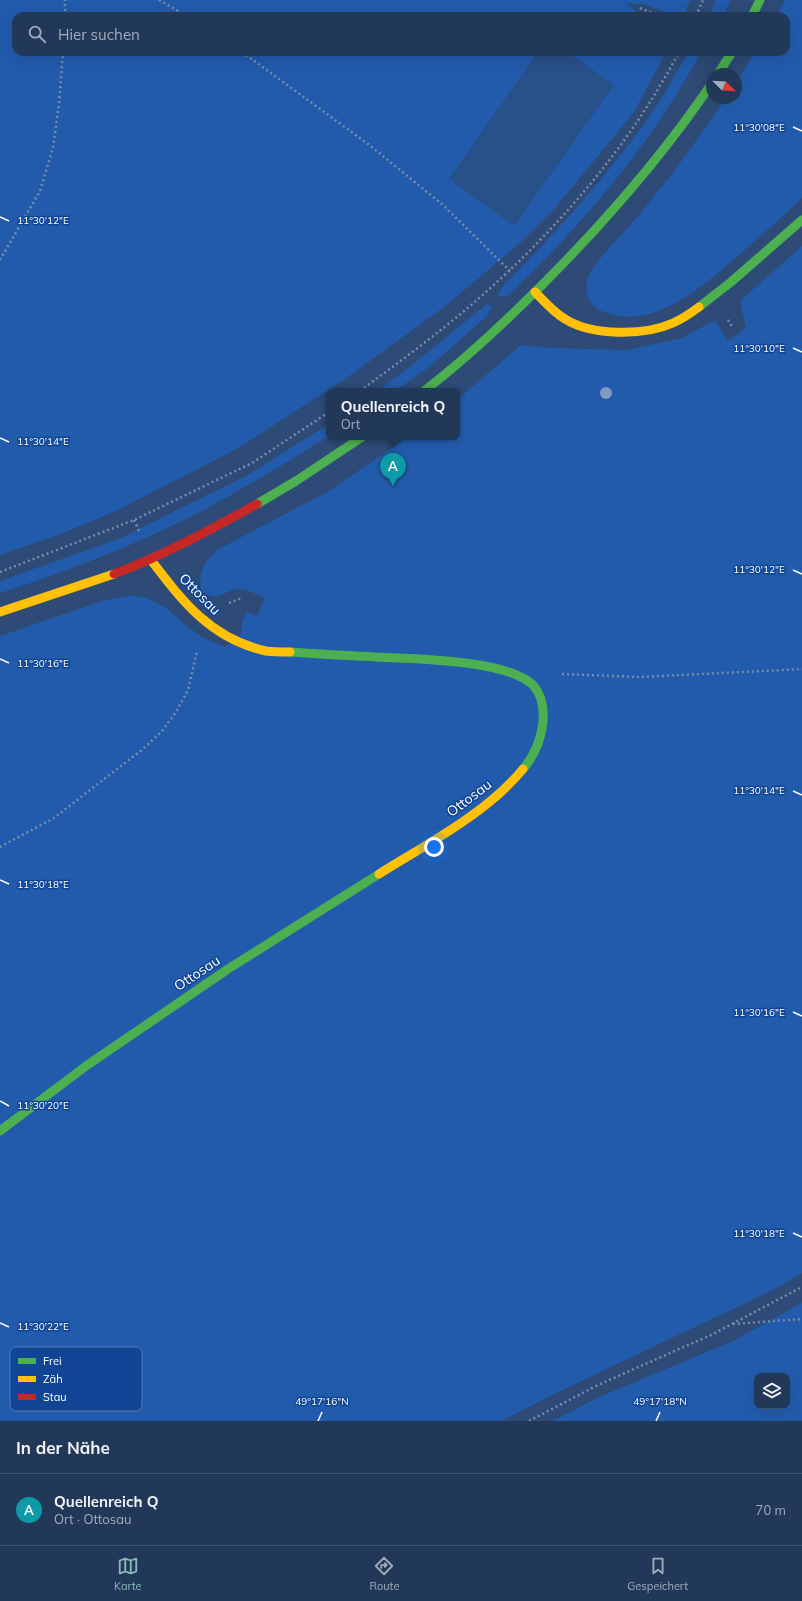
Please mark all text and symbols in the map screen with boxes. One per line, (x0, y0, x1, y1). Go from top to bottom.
search box (12, 12, 790, 56)
icon: search (26, 23, 48, 45)
text: Hier suchen (58, 25, 140, 44)
north arrow (706, 68, 742, 104)
text: 11°30'08"E (733, 121, 785, 134)
text: 11°30'12"E (17, 214, 69, 227)
text: 11°30'10"E (733, 342, 785, 355)
popup (326, 388, 460, 440)
text: Quellenreich Q (341, 397, 445, 416)
text: Ort (341, 416, 360, 432)
text: 11°30'14"E (17, 435, 69, 448)
pin: A (380, 453, 406, 486)
text: 11°30'12"E (733, 563, 785, 576)
street label: Ottosau (175, 569, 225, 619)
text: 11°30'16"E (17, 657, 69, 670)
street label: Ottosau (443, 775, 495, 821)
text: 11°30'14"E (733, 784, 785, 797)
your location (424, 837, 444, 857)
text: 11°30'18"E (17, 878, 69, 891)
street label: Ottosau (171, 951, 223, 995)
text: 11°30'16"E (733, 1006, 785, 1019)
text: 11°30'20"E (17, 1099, 69, 1112)
text: 11°30'18"E (733, 1227, 785, 1240)
text: 11°30'22"E (17, 1320, 69, 1333)
legend (10, 1347, 142, 1411)
text: Frei (43, 1354, 62, 1368)
text: Zäh (43, 1372, 63, 1386)
map controls (754, 1373, 790, 1409)
button: layers (754, 1373, 790, 1409)
text: Stau (43, 1390, 67, 1404)
text: 49°17'16"N (295, 1395, 349, 1408)
text: 49°17'18"N (633, 1395, 687, 1408)
text: In der Nähe (16, 1437, 110, 1458)
text: Quellenreich Q (54, 1492, 159, 1511)
text: A (24, 1502, 34, 1518)
text: 70 m (756, 1502, 786, 1518)
text: Ort · Ottosau (54, 1511, 132, 1527)
tab: Karte (114, 1555, 142, 1593)
tab: Route (370, 1555, 399, 1593)
tab: Gespeichert (627, 1555, 688, 1593)

